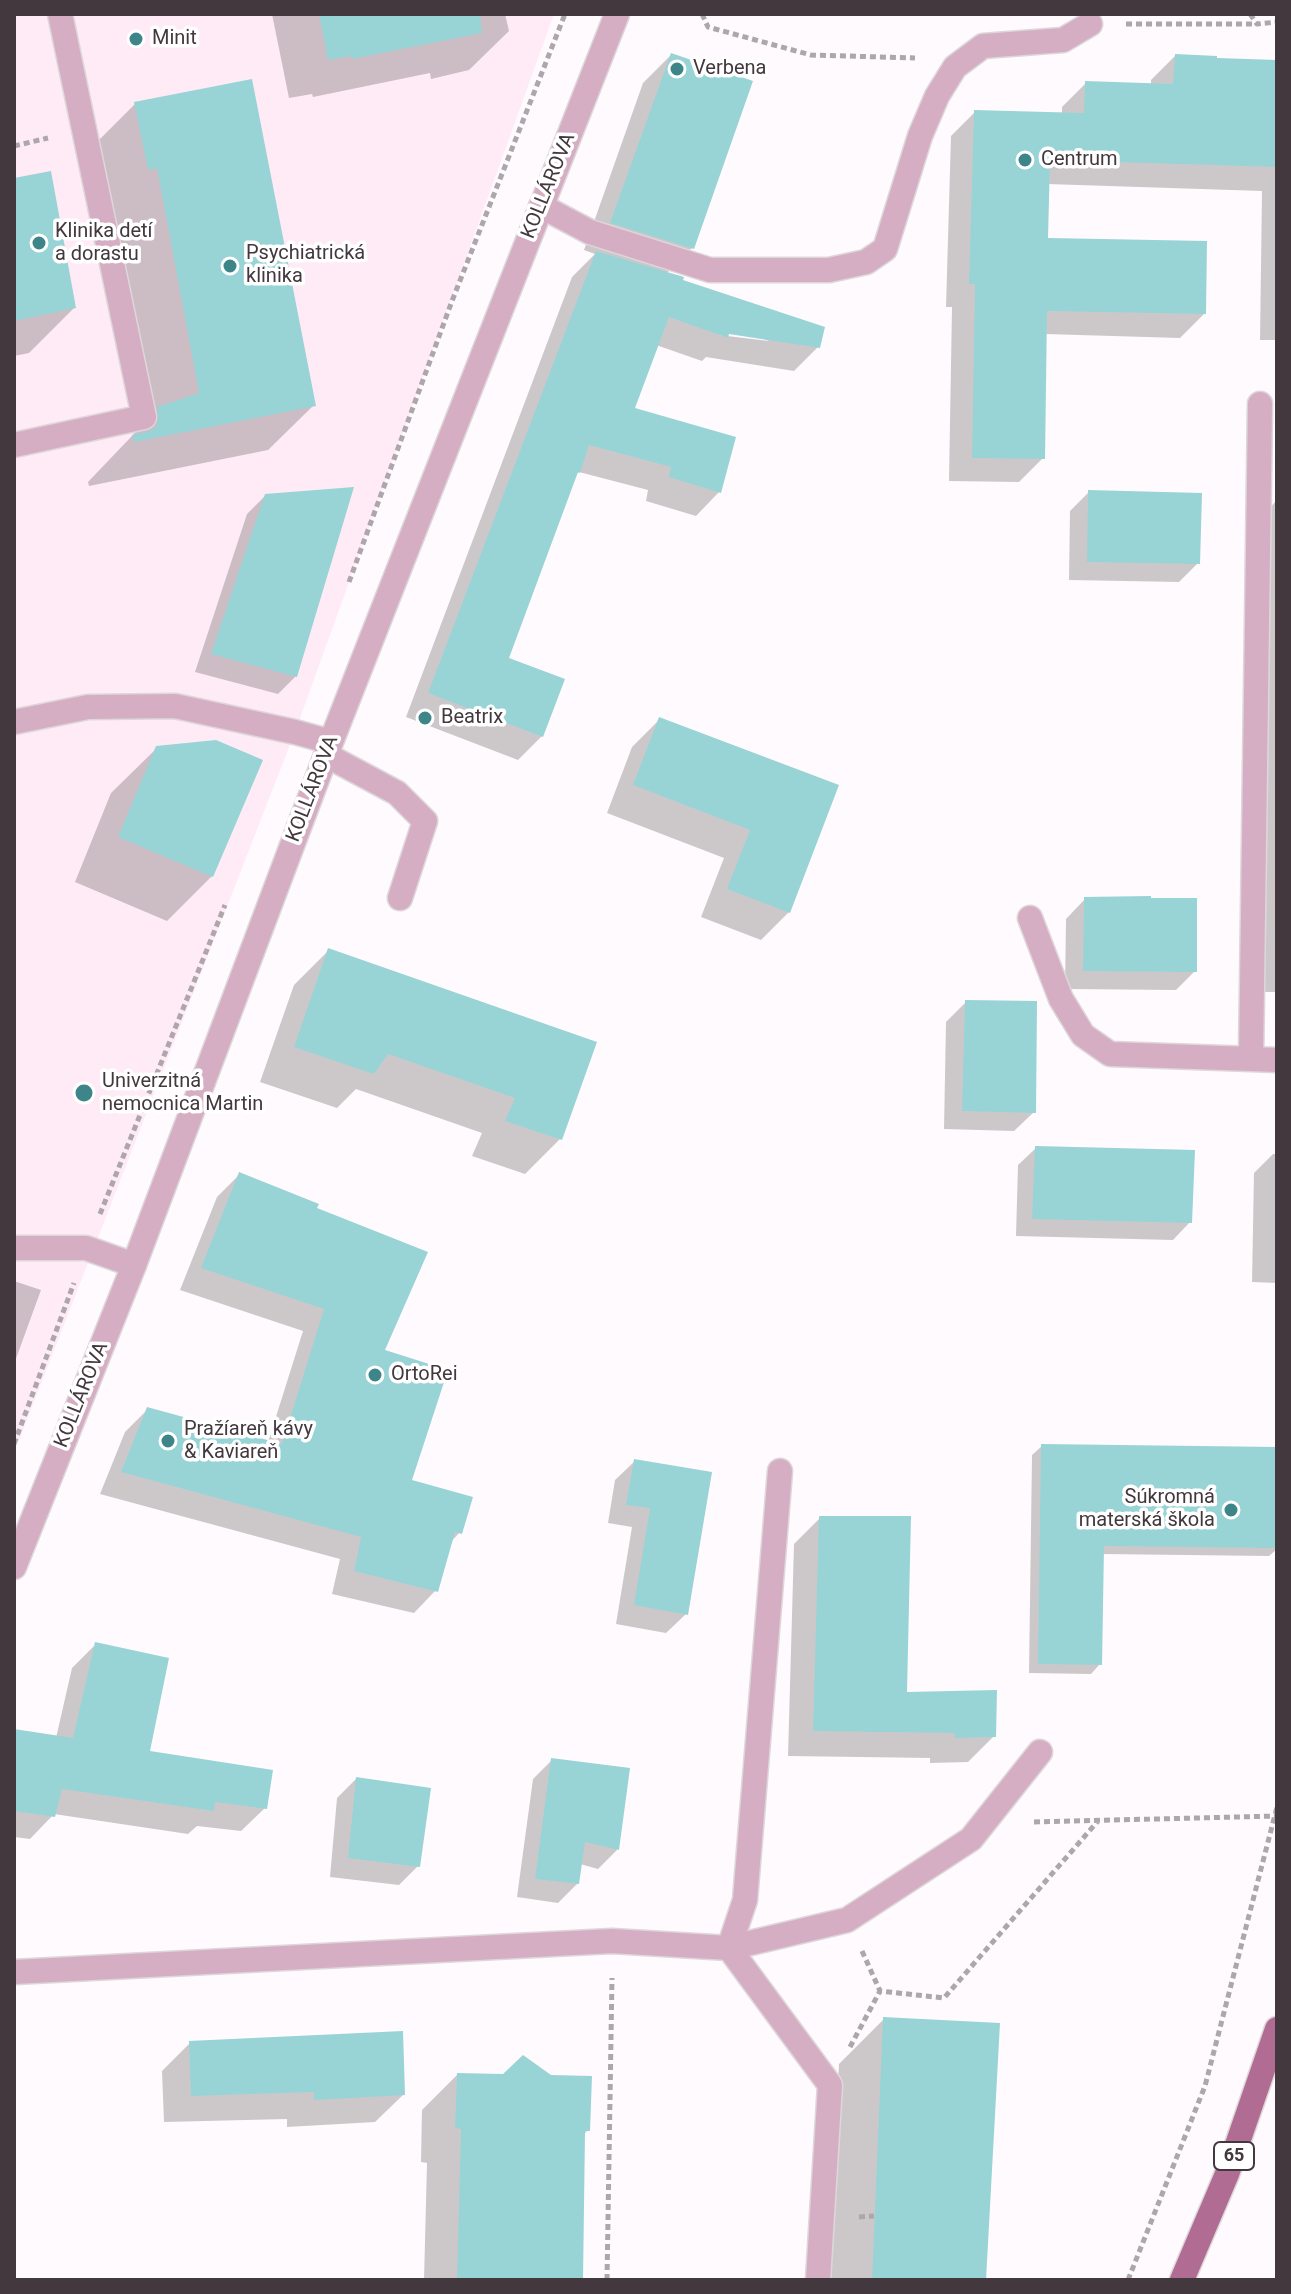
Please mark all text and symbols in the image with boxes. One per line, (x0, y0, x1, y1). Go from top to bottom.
place label: Minit (152, 27, 197, 51)
marker: Minit (127, 30, 145, 48)
place label: Verbena (693, 57, 766, 81)
marker: Verbena (668, 60, 686, 78)
street label: KOLLÁROVA (517, 130, 581, 242)
place label: Centrum (1041, 148, 1118, 172)
marker: Centrum (1016, 151, 1034, 169)
place label: Klinika detí a dorastu (55, 220, 153, 267)
marker: Klinika detí a dorastu (30, 234, 48, 252)
place label: Psychiatrická klinika (246, 242, 365, 289)
marker: Psychiatrická klinika (221, 257, 239, 275)
place label: Beatrix (441, 706, 503, 730)
marker: Beatrix (416, 709, 434, 727)
street label: KOLLÁROVA (282, 733, 344, 845)
place label: Univerzitná nemocnica Martin (102, 1070, 263, 1117)
marker: Univerzitná nemocnica Martin (73, 1082, 95, 1104)
street label: KOLLÁROVA (50, 1339, 114, 1451)
place label: OrtoRei (391, 1363, 458, 1387)
marker: OrtoRei (366, 1366, 384, 1384)
place label: Pražíareň kávy & Kaviareň (184, 1418, 313, 1465)
marker: Pražíareň kávy & Kaviareň (159, 1432, 177, 1450)
place label: Súkromná materská škola (1079, 1486, 1215, 1533)
marker: Súkromná materská škola (1222, 1501, 1240, 1519)
road number: 65 (1214, 2142, 1254, 2170)

